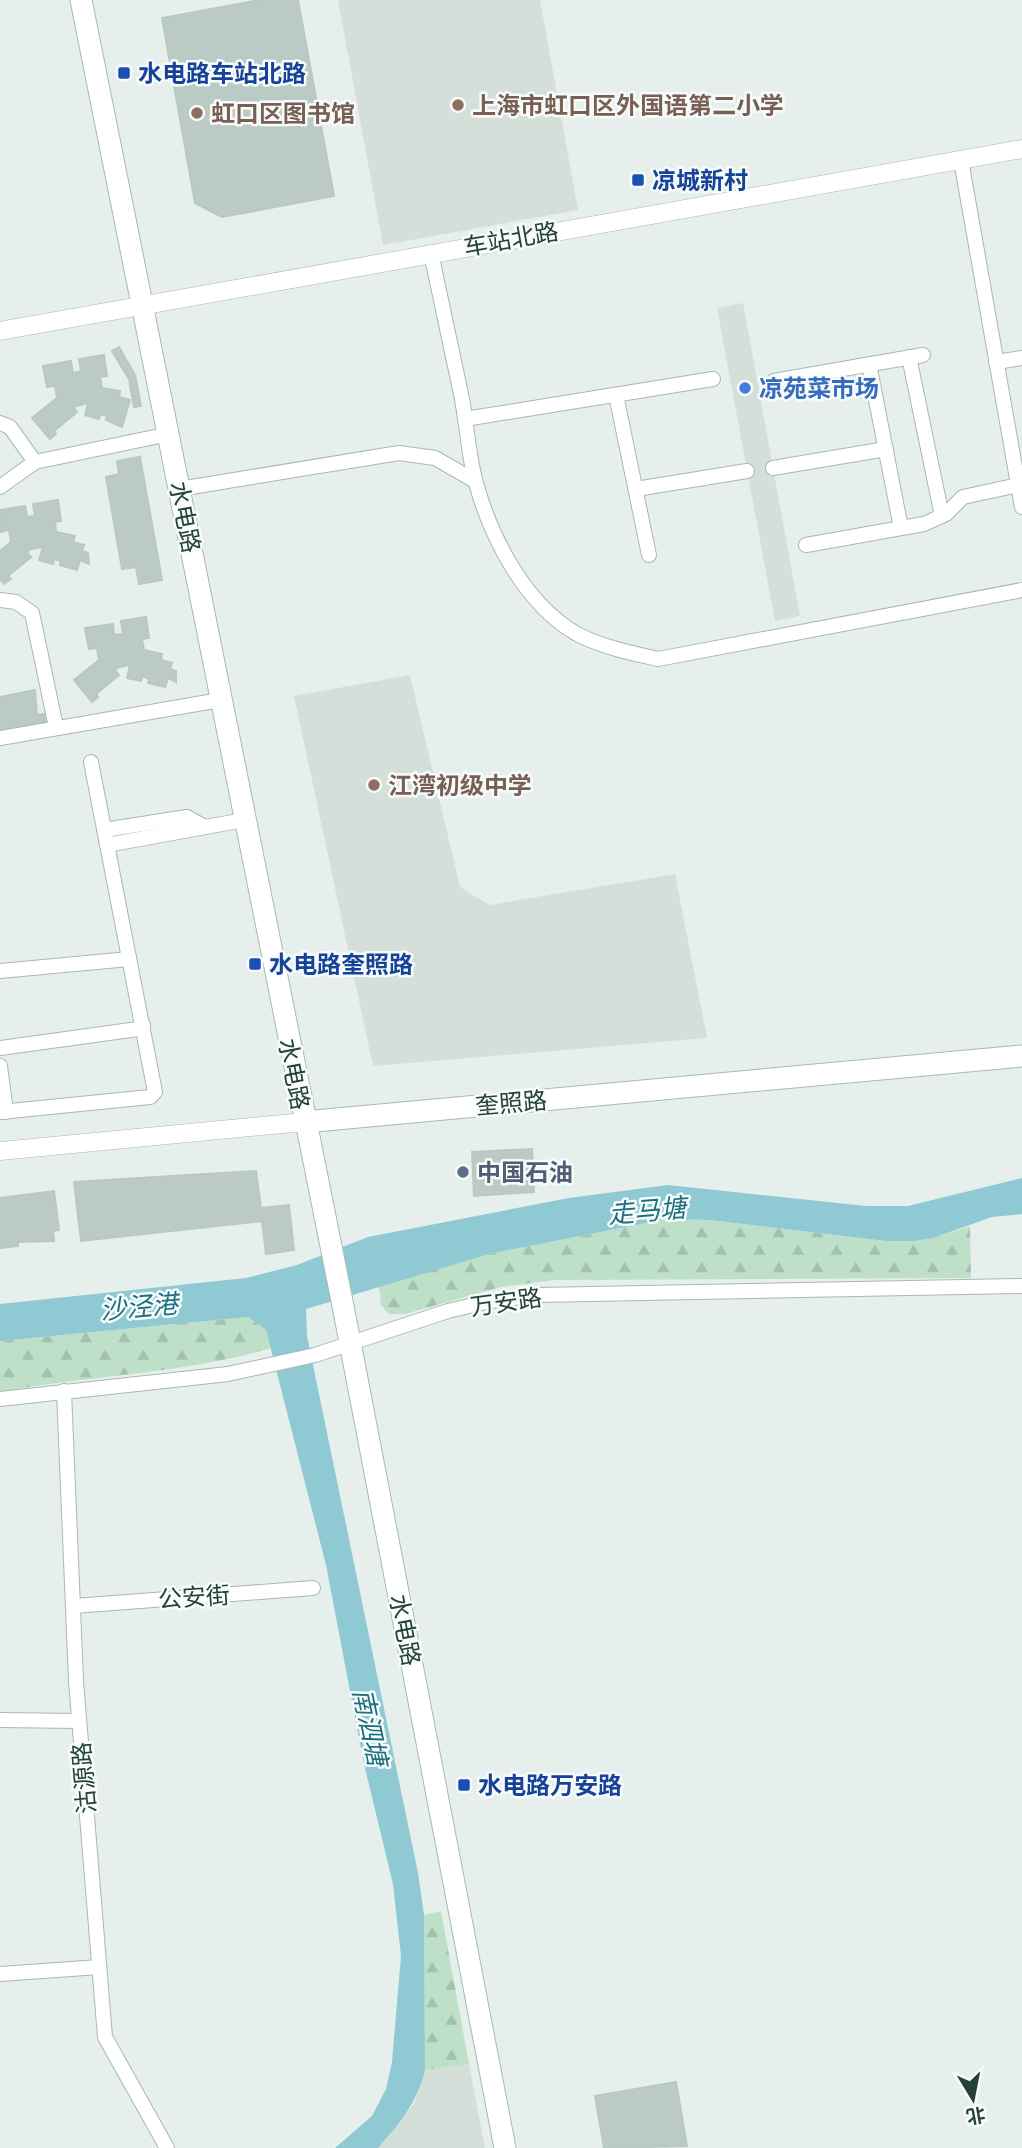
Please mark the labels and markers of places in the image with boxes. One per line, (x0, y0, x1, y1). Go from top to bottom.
place label: 水电路车站北路 (138, 56, 306, 91)
marker: 水电路车站北路 (116, 65, 132, 81)
place label: 上海市虹口区外国语第二小学 (472, 88, 784, 123)
place label: 虹口区图书馆 (211, 96, 355, 131)
marker: 上海市虹口区外国语第二小学 (450, 97, 466, 113)
marker: 虹口区图书馆 (189, 105, 205, 121)
place label: 凉城新村 (652, 163, 748, 198)
marker: 凉城新村 (630, 172, 646, 188)
place label: 凉苑菜市场 (759, 371, 879, 406)
marker: 凉苑菜市场 (737, 380, 753, 396)
place label: 江湾初级中学 (388, 768, 532, 803)
marker: 江湾初级中学 (366, 777, 382, 793)
place label: 水电路奎照路 (269, 947, 413, 982)
marker: 水电路奎照路 (247, 956, 263, 972)
place label: 中国石油 (477, 1155, 573, 1190)
marker: 中国石油 (455, 1164, 471, 1180)
place label: 水电路万安路 (478, 1768, 622, 1803)
marker: 水电路万安路 (456, 1777, 472, 1793)

